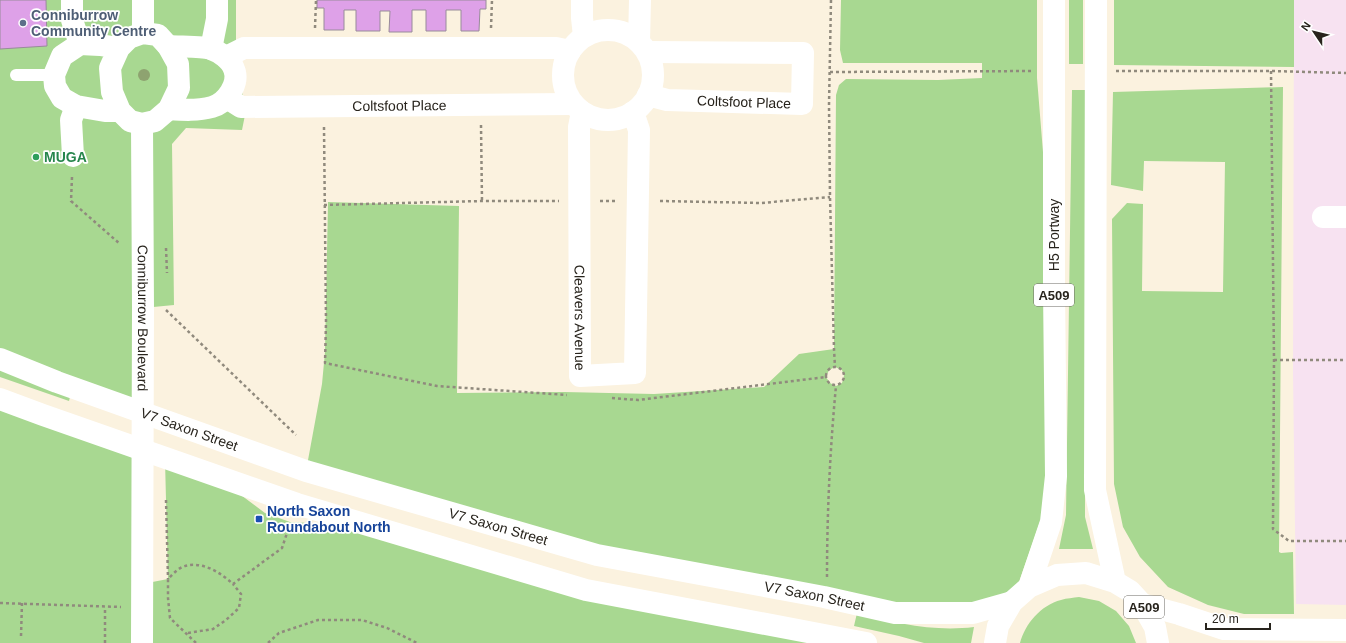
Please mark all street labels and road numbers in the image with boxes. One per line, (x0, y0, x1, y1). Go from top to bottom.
street label: Coltsfoot Place (697, 92, 792, 112)
street label: Coltsfoot Place (352, 97, 447, 114)
street label: H5 Portway (1046, 199, 1062, 271)
street label: Conniburrow Boulevard (135, 245, 151, 391)
street label: Cleavers Avenue (572, 265, 588, 371)
road number: A509 (1034, 284, 1074, 306)
street label: V7 Saxon Street (139, 405, 240, 454)
street label: V7 Saxon Street (447, 505, 550, 548)
street label: V7 Saxon Street (763, 578, 866, 614)
road number: A509 (1124, 596, 1164, 618)

